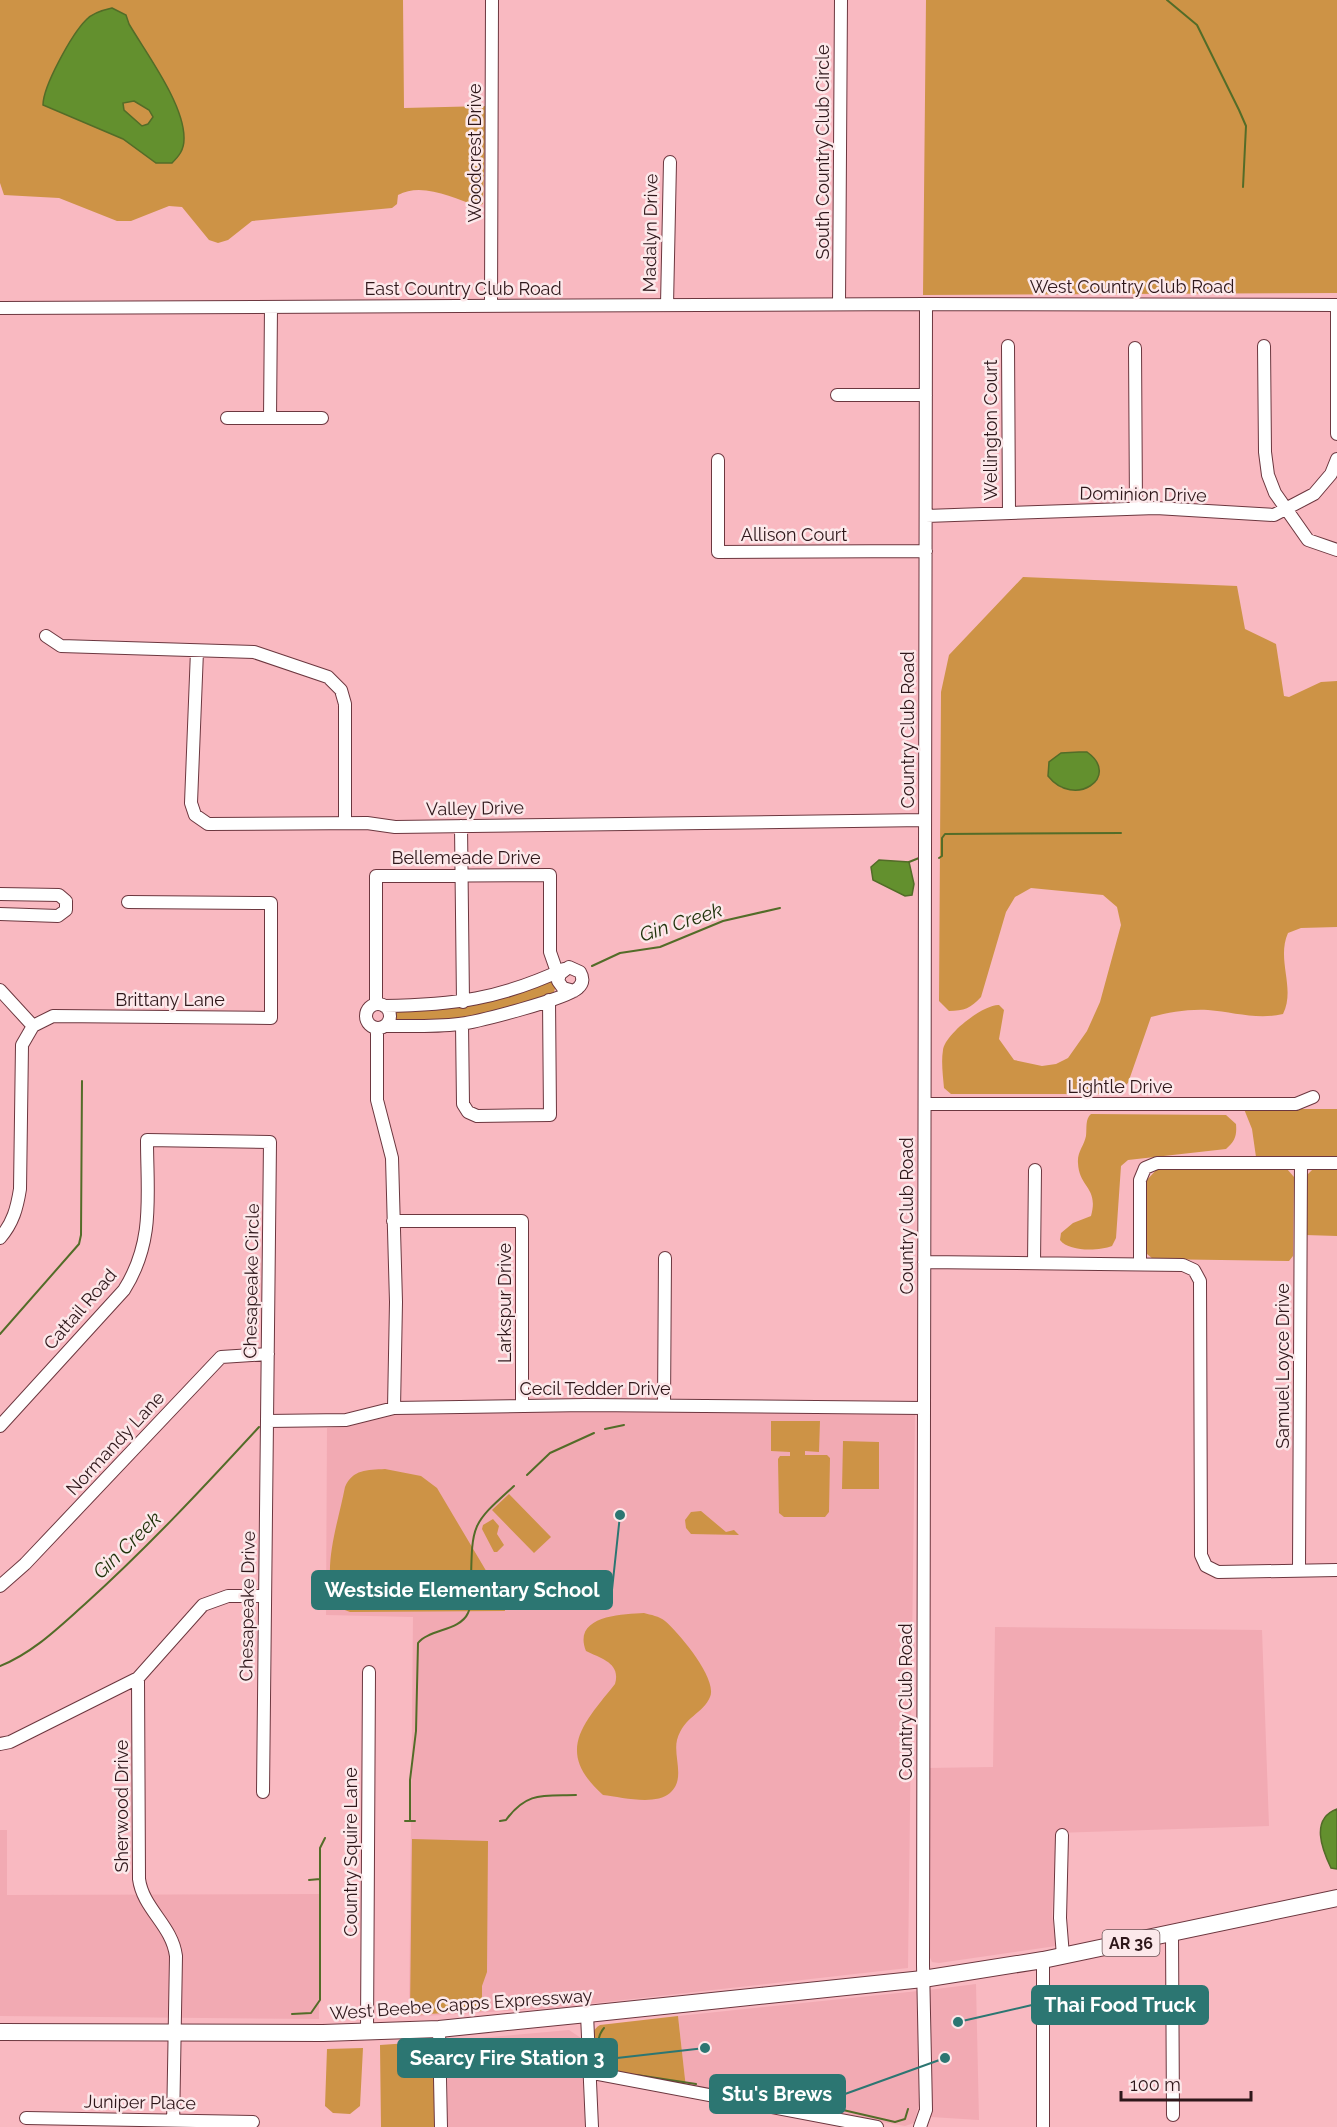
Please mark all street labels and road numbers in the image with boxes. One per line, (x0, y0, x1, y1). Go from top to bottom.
street label: South Country Club Circle (812, 44, 833, 260)
street label: Woodcrest Drive (464, 83, 485, 222)
street label: Madalyn Drive (638, 173, 662, 293)
street label: West Country Club Road (1030, 276, 1234, 297)
street label: East Country Club Road (364, 278, 562, 299)
street label: Wellington Court (980, 359, 1001, 501)
street label: Dominion Drive (1079, 482, 1207, 506)
street label: Allison Court (741, 524, 847, 545)
street label: Country Club Road (897, 651, 918, 809)
street label: Valley Drive (426, 797, 525, 819)
street label: Bellemeade Drive (391, 847, 541, 868)
street label: Brittany Lane (115, 989, 225, 1010)
street label: Lightle Drive (1068, 1076, 1173, 1097)
street label: Country Club Road (896, 1137, 917, 1295)
street label: Chesapeake Circle (239, 1203, 263, 1359)
street label: Larkspur Drive (494, 1243, 515, 1363)
street label: Cattail Road (39, 1264, 121, 1354)
street label: Samuel Loyce Drive (1272, 1283, 1293, 1449)
street label: Cecil Tedder Drive (519, 1378, 671, 1399)
street label: Normandy Lane (62, 1387, 169, 1499)
street label: Chesapeake Drive (235, 1530, 259, 1681)
street label: Country Club Road (895, 1623, 916, 1781)
street label: Sherwood Drive (111, 1739, 132, 1872)
street label: Country Squire Lane (340, 1767, 361, 1937)
road number: AR 36 (1102, 1930, 1160, 1956)
street label: West Beebe Capps Expressway (329, 1984, 593, 2024)
street label: Juniper Place (84, 2091, 197, 2113)

